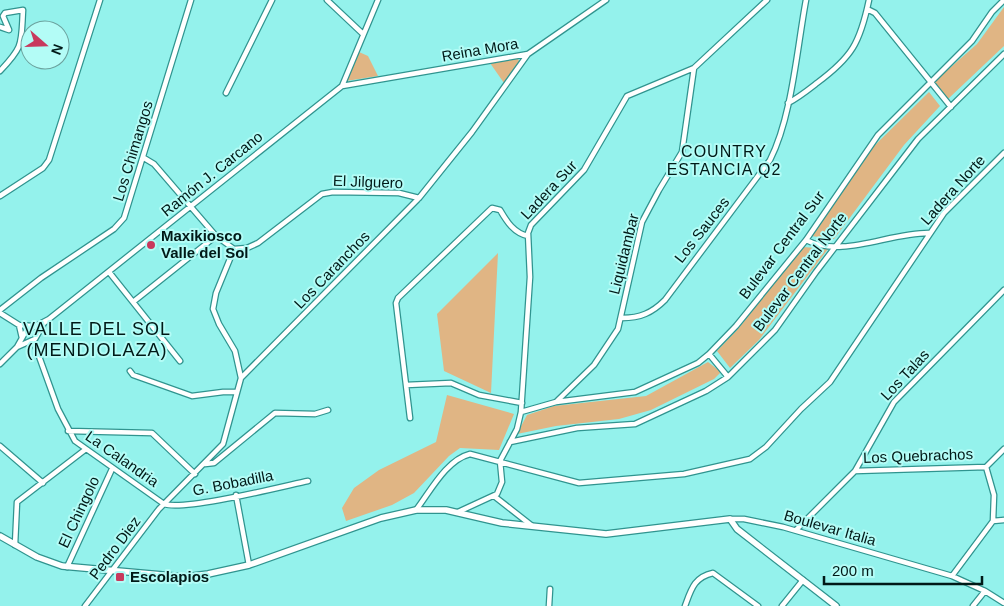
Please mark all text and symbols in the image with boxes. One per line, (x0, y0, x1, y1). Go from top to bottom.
north arrow (20, 20, 70, 70)
street label: Reina Mora (440, 34, 520, 65)
text: N (48, 42, 66, 57)
street label: Los Chimangos (109, 99, 156, 203)
street label: Ramón J. Carcano (158, 128, 266, 220)
district label: COUNTRY ESTANCIA Q2 (667, 143, 781, 178)
street label: Ladera Norte (917, 151, 988, 228)
street label: Ladera Sur (517, 157, 580, 223)
street label: El Jilguero (333, 172, 403, 191)
street label: Bulevar Central Sur (735, 187, 828, 302)
street label: Los Sauces (671, 194, 732, 266)
street label: Bulevar Central Norte (749, 209, 850, 334)
street label: Liquidambar (605, 212, 642, 296)
place label: Maxikiosco Valle del Sol (161, 227, 249, 261)
street label: Los Caranchos (290, 227, 373, 312)
marker: Maxikiosco Valle del Sol (145, 239, 157, 251)
district label: VALLE DEL SOL (MENDIOLAZA) (23, 319, 171, 360)
street label: Los Talas (877, 346, 932, 404)
street label: La Calandria (83, 427, 163, 490)
street label: Los Quebrachos (863, 445, 973, 466)
street label: G. Bobadilla (191, 466, 275, 499)
street label: El Chingolo (55, 473, 102, 550)
street label: Boulevar Italia (782, 506, 879, 549)
street label: Pedro Diez (85, 513, 144, 582)
scale bar (824, 554, 982, 586)
text: 200 m (832, 562, 874, 579)
place label: Escolapios (130, 568, 209, 585)
marker: Escolapios (114, 571, 126, 583)

